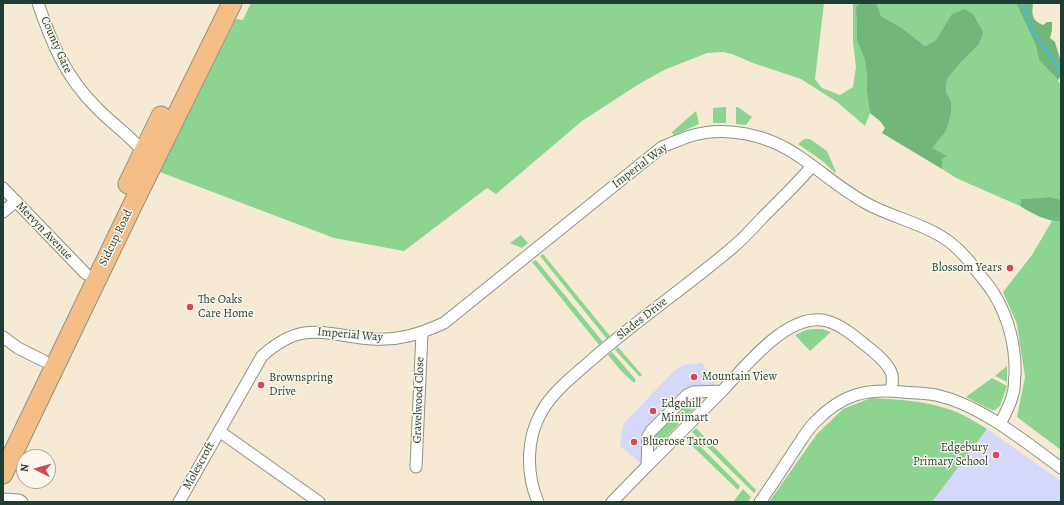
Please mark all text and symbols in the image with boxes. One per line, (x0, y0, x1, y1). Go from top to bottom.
street label: County Gate (37, 14, 75, 76)
street label: Imperial Way (609, 140, 671, 192)
street label: Mervyn Avenue (13, 199, 75, 263)
street label: Sidcup Road (96, 207, 136, 269)
place label: Blossom Years (932, 261, 1002, 275)
marker: Blossom Years (1005, 263, 1015, 273)
place label: The Oaks Care Home (198, 293, 253, 321)
street label: Slades Drive (614, 295, 670, 343)
marker: The Oaks Care Home (185, 302, 195, 312)
street label: Imperial Way (317, 325, 383, 345)
street label: Gravelwood Close (410, 356, 428, 444)
place label: Mountain View (702, 370, 777, 384)
place label: Brownspring Drive (269, 371, 333, 399)
marker: Mountain View (689, 372, 699, 382)
marker: Brownspring Drive (256, 380, 266, 390)
place label: Edgehill Minimart (661, 397, 709, 425)
marker: Edgehill Minimart (648, 406, 658, 416)
place label: Bluerose Tattoo (642, 435, 718, 449)
marker: Bluerose Tattoo (629, 437, 639, 447)
street label: Molescroft (180, 440, 218, 492)
place label: Edgebury Primary School (913, 441, 988, 469)
north arrow (16, 449, 56, 489)
marker: Edgebury Primary School (991, 450, 1001, 460)
text: N (17, 463, 32, 473)

